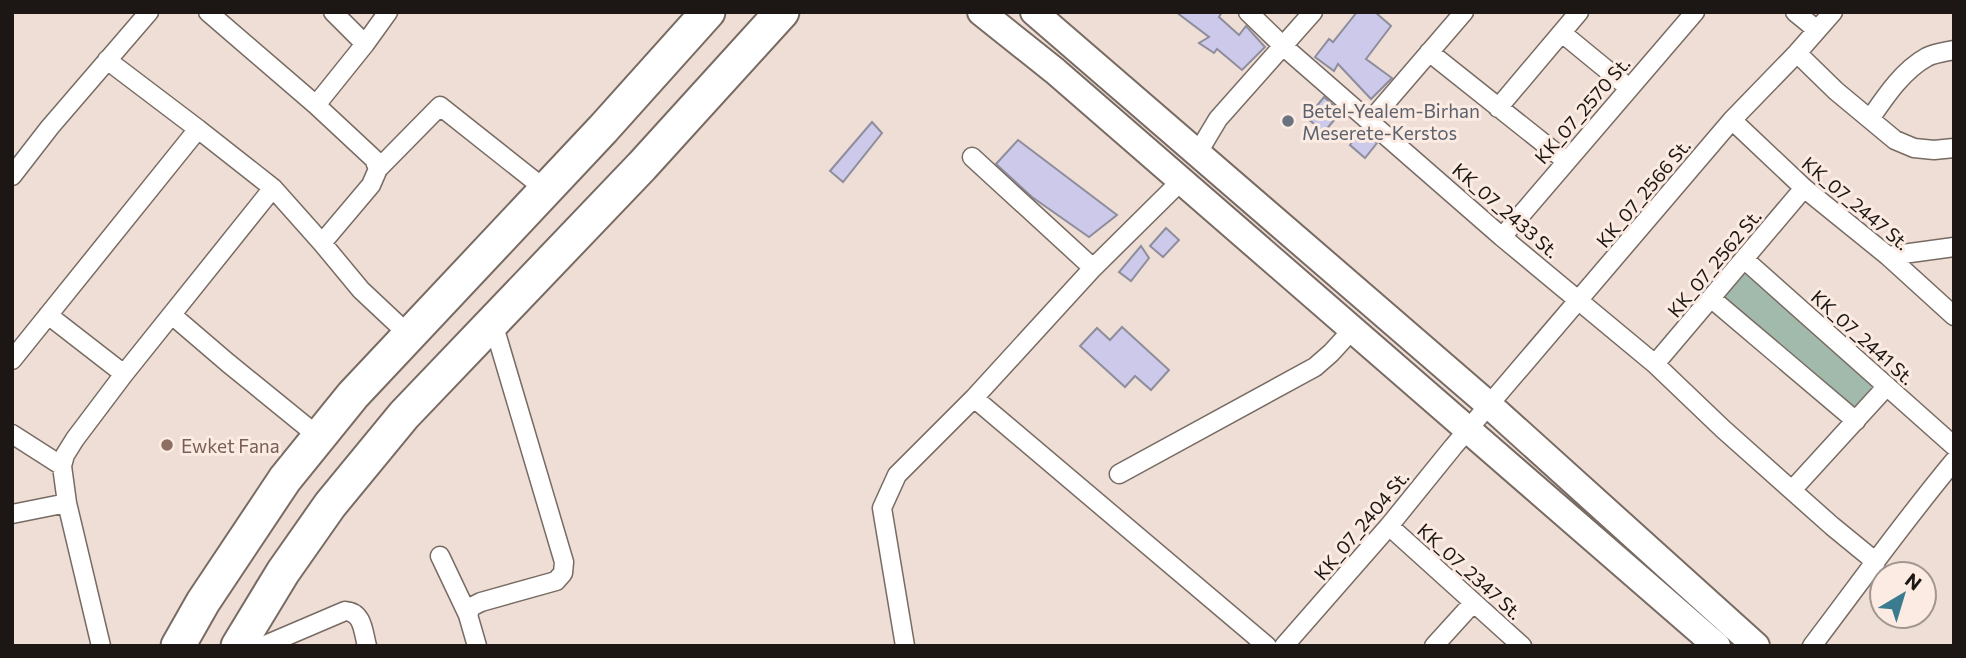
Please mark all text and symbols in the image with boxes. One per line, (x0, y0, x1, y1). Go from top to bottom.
street label: KK_07_2570 St. (1529, 52, 1635, 168)
place label: Betel-Yealem-Birhan Meserete-Kerstos (1302, 99, 1480, 144)
marker: Betel-Yealem-Birhan Meserete-Kerstos (1280, 113, 1296, 129)
street label: KK_07_2566 St. (1591, 134, 1695, 252)
street label: KK_07_2447 St. (1798, 152, 1914, 254)
street label: KK_07_2433 St. (1448, 158, 1564, 262)
street label: KK_07_2562 St. (1662, 204, 1766, 322)
street label: KK_07_2441 St. (1807, 285, 1919, 389)
place label: Ewket Fana (181, 434, 280, 457)
marker: Ewket Fana (159, 437, 175, 453)
street label: KK_07_2404 St. (1309, 466, 1413, 584)
street label: KK_07_2347 St. (1413, 518, 1527, 624)
north arrow (1868, 560, 1938, 630)
text: N (1901, 568, 1926, 595)

